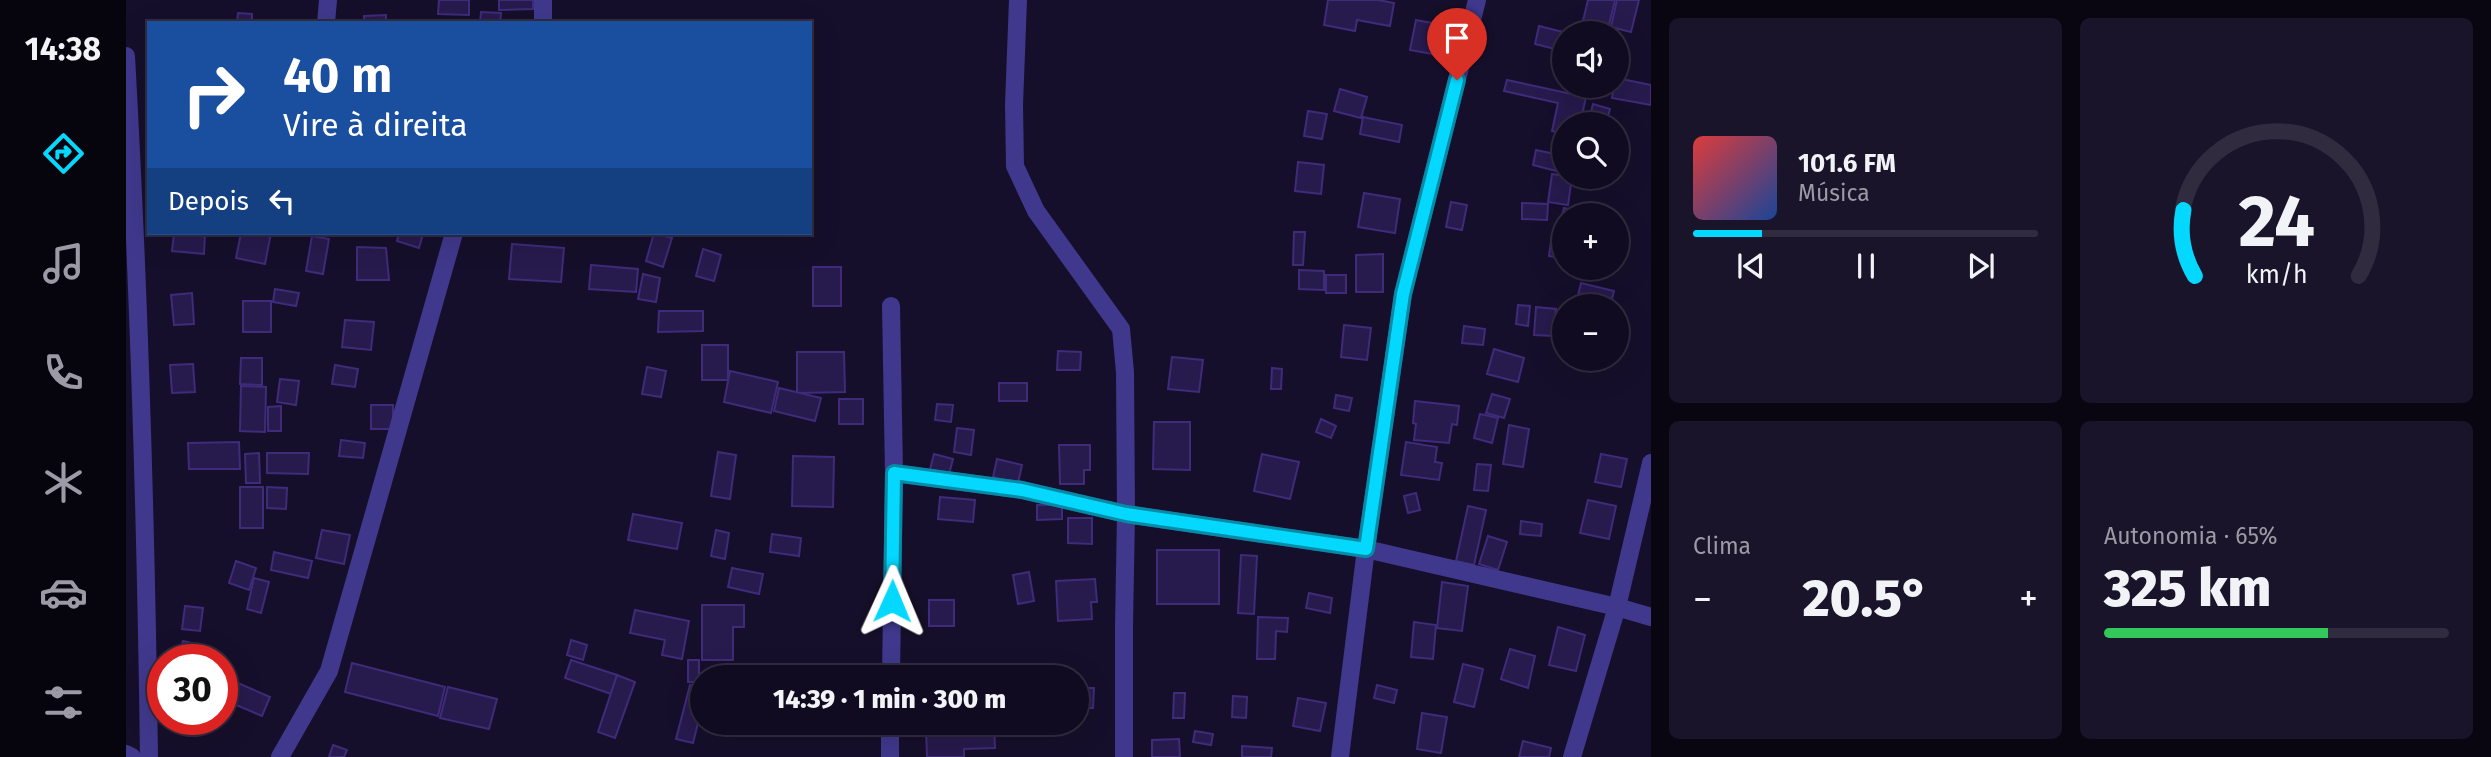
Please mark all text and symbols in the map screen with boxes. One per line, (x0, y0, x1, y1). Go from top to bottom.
pin (1427, 8, 1487, 80)
icon: arrive (1438, 19, 1476, 57)
map controls (1552, 21, 1629, 371)
button: sound (1552, 21, 1629, 98)
text: 14:38 (25, 30, 101, 68)
text: 40 m (283, 46, 392, 105)
icon: right (168, 49, 259, 140)
text: Vire à direita (283, 106, 468, 144)
button: search (1552, 112, 1629, 189)
icon: directions (39, 129, 88, 178)
text: 101.6 FM (1798, 148, 1896, 179)
text: Música (1798, 179, 1870, 207)
text: 24 (2238, 179, 2315, 266)
icon: left (263, 182, 301, 220)
text: Depois (168, 186, 249, 217)
button: + (1552, 203, 1629, 280)
icon: music (39, 239, 88, 288)
icon: previous (1732, 247, 1770, 285)
icon: pause (1847, 247, 1885, 285)
icon: next (1962, 247, 2000, 285)
text: km/h (2246, 260, 2307, 290)
button: − (1552, 294, 1629, 371)
icon: phone (39, 348, 88, 397)
icon: climate (39, 458, 88, 507)
text: Autonomia · 65% (2104, 522, 2278, 550)
text: Clima (1693, 532, 1751, 560)
text: 325 km (2104, 557, 2271, 620)
position arrow (855, 564, 929, 638)
text: 20.5° (1803, 567, 1929, 630)
icon: car (39, 568, 88, 617)
text: − (1693, 576, 1712, 622)
text: + (2019, 576, 2038, 622)
speed limit sign: 30 (147, 644, 238, 735)
icon: filters (39, 678, 88, 727)
text: 14:39 · 1 min · 300 m (773, 684, 1006, 715)

